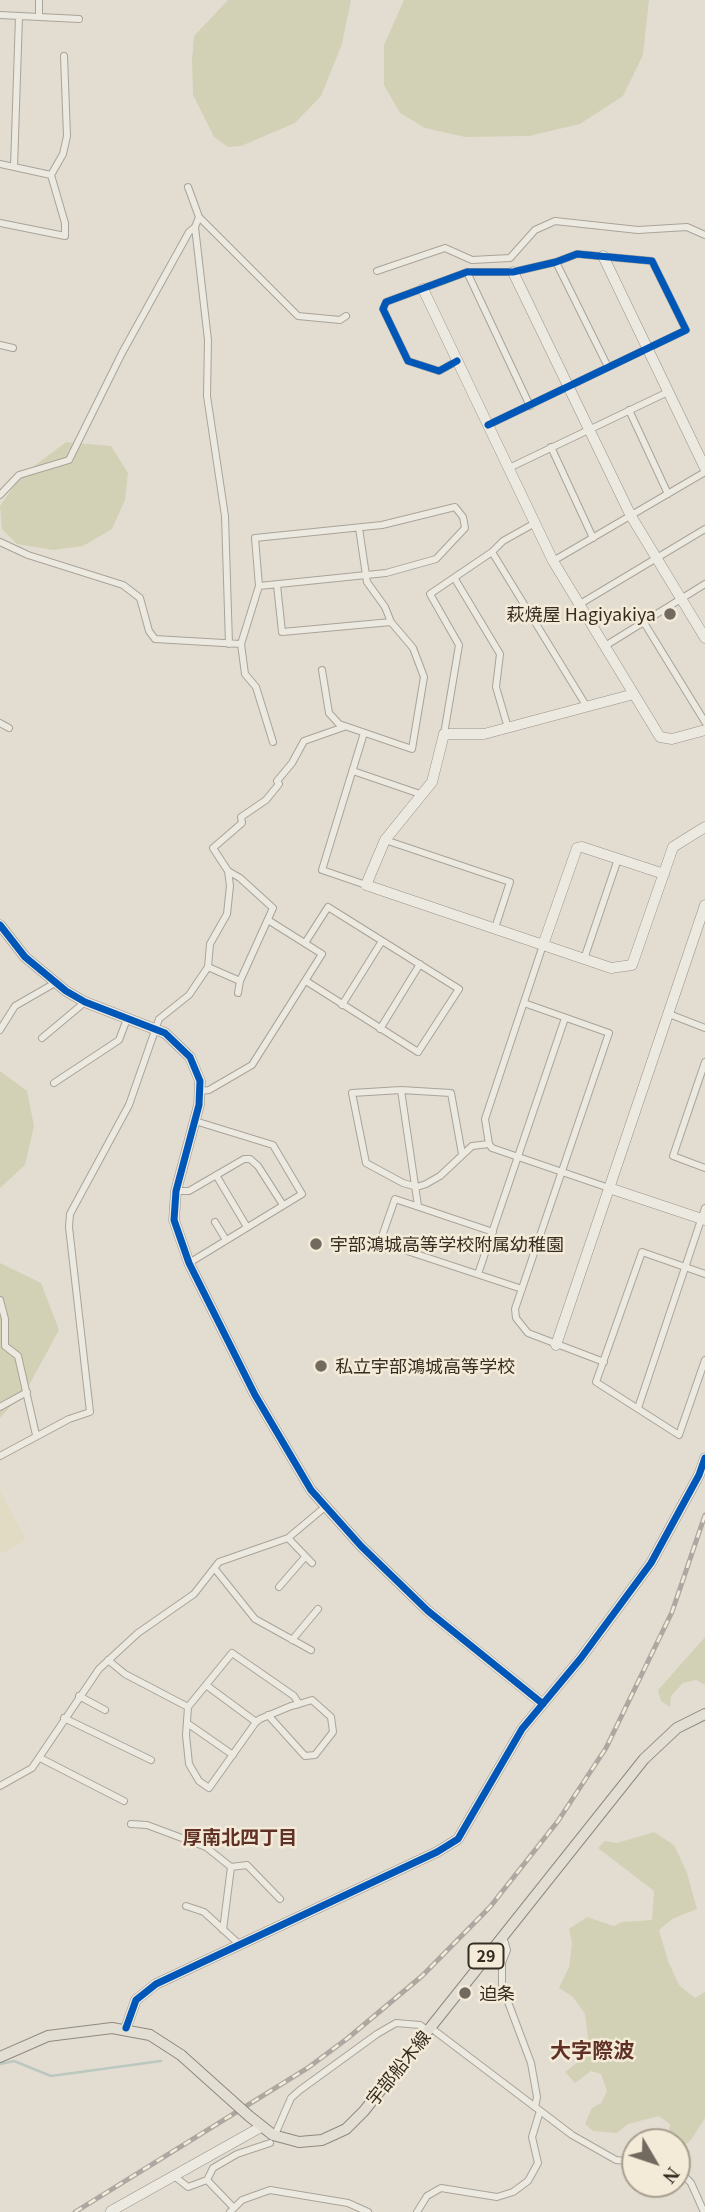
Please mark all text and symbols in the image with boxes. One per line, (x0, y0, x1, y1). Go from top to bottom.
place label: 萩焼屋 Hagiyakiya (507, 603, 656, 625)
marker: 萩焼屋 Hagiyakiya (662, 606, 678, 622)
place label: 宇部鴻城高等学校附属幼稚園 (330, 1233, 564, 1255)
marker: 宇部鴻城高等学校附属幼稚園 (308, 1236, 324, 1252)
place label: 私立宇部鴻城高等学校 (335, 1355, 515, 1377)
marker: 私立宇部鴻城高等学校 (313, 1358, 329, 1374)
district label: 厚南北四丁目 (183, 1826, 297, 1848)
road number: 29 (468, 1944, 504, 1968)
place label: 迫条 (479, 1982, 515, 2004)
marker: 迫条 (457, 1985, 473, 2001)
street label: 宇部船木線 (361, 2026, 435, 2110)
district label: 大字際波 (550, 2037, 634, 2063)
north arrow (621, 2128, 691, 2198)
text: N (659, 2163, 684, 2187)

